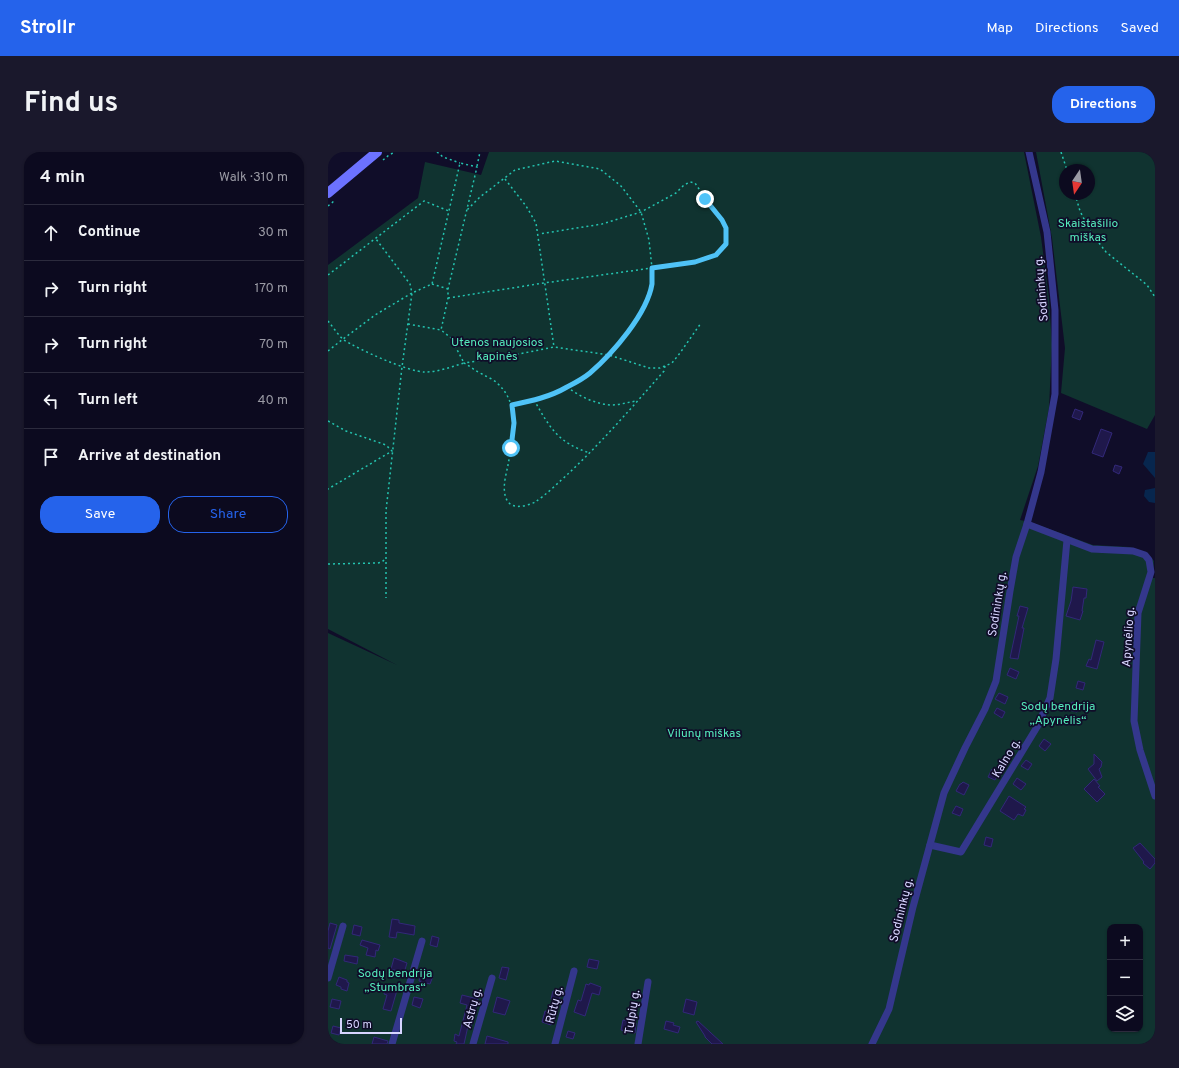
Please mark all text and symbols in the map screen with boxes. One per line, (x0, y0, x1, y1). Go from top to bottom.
text: Strollr (20, 16, 75, 40)
text: Map (987, 20, 1013, 37)
text: Directions (1035, 20, 1099, 37)
text: Saved (1121, 20, 1159, 37)
text: Find us (24, 86, 118, 122)
button: Directions (1052, 86, 1155, 123)
north arrow (1059, 164, 1095, 200)
text: 4 min (40, 167, 85, 189)
text: Walk · 310 m (219, 170, 288, 186)
route end (696, 190, 714, 208)
park label: Skaistašilio miškas (1058, 216, 1119, 246)
icon: ahead (40, 222, 62, 244)
text: Continue (78, 223, 140, 242)
text: 30 m (258, 225, 288, 241)
street label: Sodininkų g. (1031, 255, 1053, 322)
icon: right (40, 278, 62, 300)
text: Turn right (78, 279, 147, 298)
text: 170 m (254, 281, 288, 297)
icon: right (40, 334, 62, 356)
text: Turn right (78, 335, 147, 354)
park label: Utenos naujosios kapinės (451, 335, 543, 365)
text: 70 m (259, 337, 288, 353)
icon: left (40, 390, 62, 412)
text: Turn left (78, 391, 138, 410)
text: 40 m (258, 393, 288, 409)
route start (502, 439, 520, 457)
icon: arrive (40, 446, 62, 468)
text: Arrive at destination (78, 447, 221, 466)
button: Save (40, 496, 160, 533)
button: Share (168, 496, 288, 533)
street label: Sodininkų g. (985, 570, 1011, 638)
street label: Apynėlio g. (1119, 606, 1139, 668)
park label: Sodų bendrija „Apynėlis“ (1021, 699, 1095, 729)
park label: Vilūnų miškas (667, 726, 741, 742)
street label: Kalno g. (989, 736, 1025, 781)
street label: Sodininkų g. (886, 876, 918, 944)
map controls (1107, 924, 1143, 1032)
button: + (1107, 924, 1143, 960)
button: − (1107, 960, 1143, 996)
park label: Sodų bendrija „Stumbras“ (358, 966, 432, 996)
street label: Rūtų g. (542, 985, 568, 1026)
street label: Astrų g. (460, 986, 486, 1030)
street label: Tulpių g. (622, 988, 644, 1036)
button: layers (1107, 996, 1143, 1032)
scale bar (340, 1016, 402, 1035)
text: 50 m (346, 1018, 372, 1032)

